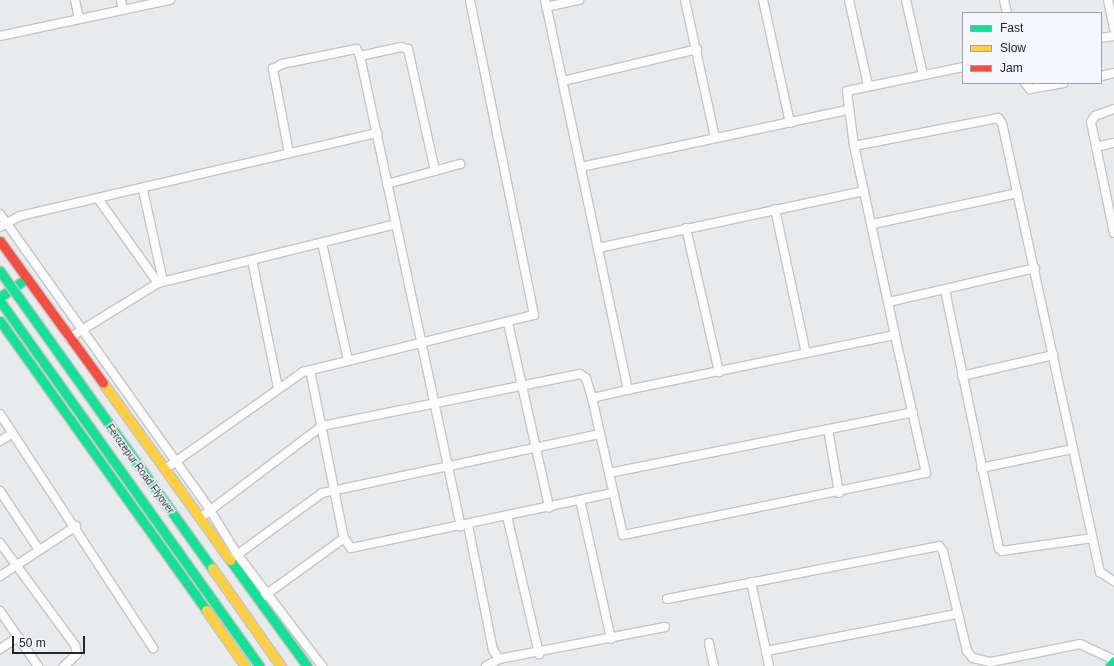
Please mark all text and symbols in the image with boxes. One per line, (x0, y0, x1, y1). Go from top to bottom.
legend (962, 12, 1102, 84)
text: Fast (1000, 21, 1023, 35)
text: Slow (1000, 41, 1026, 55)
text: Jam (1000, 61, 1023, 75)
street label: Ferozepur Road Flyover (103, 422, 177, 516)
scale bar (14, 628, 87, 654)
text: 50 m (19, 636, 46, 650)

